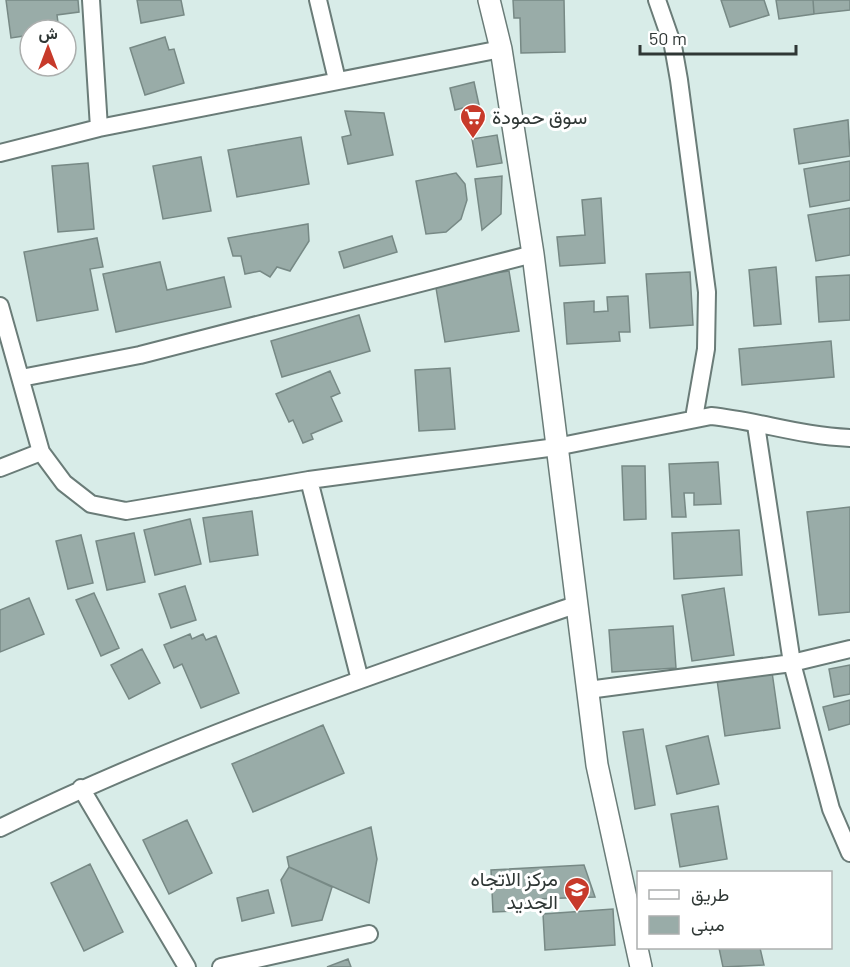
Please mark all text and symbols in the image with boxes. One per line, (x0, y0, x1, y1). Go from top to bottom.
north arrow (18, 18, 78, 78)
scale bar (640, 18, 796, 56)
text: ش (38, 23, 58, 43)
text: 50 m (649, 27, 687, 49)
supermarket icon: سوق حمودة (458, 102, 488, 140)
place label: سوق حمودة (492, 104, 587, 130)
place label: مركز الاتجاه الجديد (471, 866, 558, 914)
legend (637, 871, 832, 949)
school or university icon: مركز الاتجاه الجديد (562, 875, 592, 913)
text: طريق (691, 883, 729, 906)
text: مبنى (691, 913, 725, 936)

